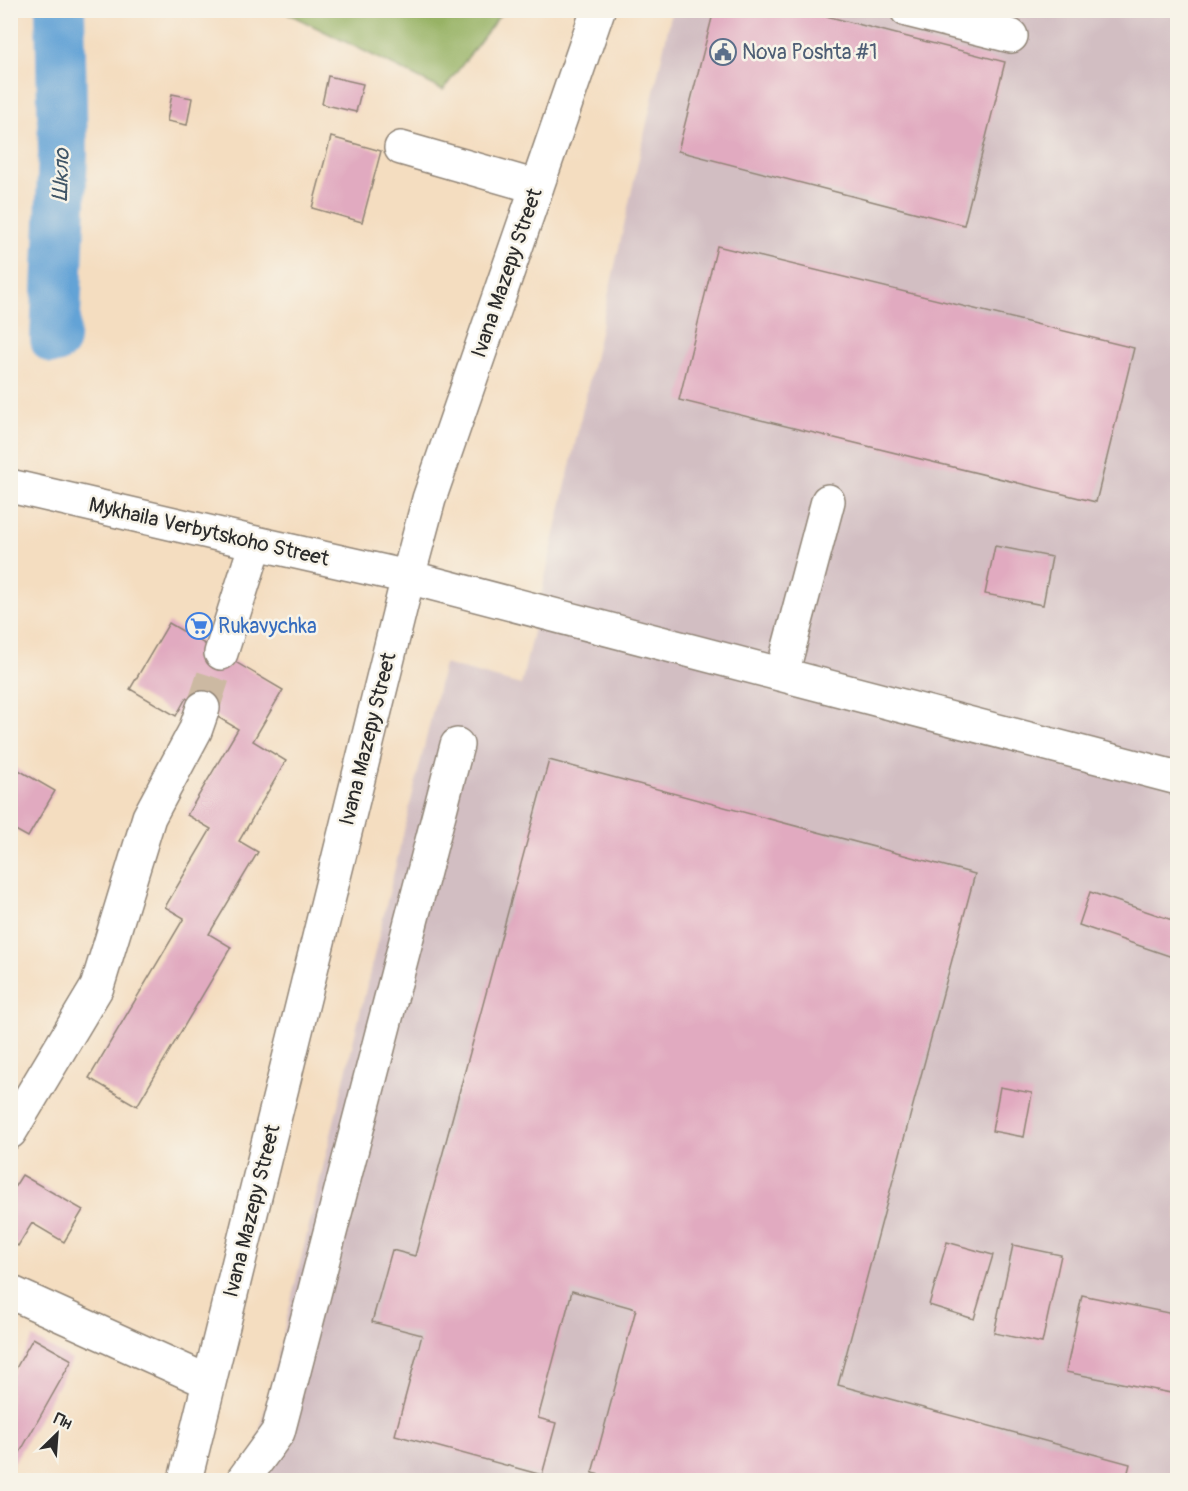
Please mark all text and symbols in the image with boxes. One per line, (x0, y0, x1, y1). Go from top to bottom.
public building icon: Nova Poshta #1 (708, 37, 738, 67)
place label: Nova Poshta #1 (742, 39, 877, 66)
water label: Шкло (46, 146, 76, 202)
street label: Ivana Mazepy Street (465, 184, 549, 361)
street label: Mykhaila Verbytskoho Street (86, 491, 332, 573)
supermarket icon: Rukavychka (184, 611, 214, 641)
place label: Rukavychka (218, 613, 317, 640)
street label: Ivana Mazepy Street (333, 649, 403, 828)
street label: Ivana Mazepy Street (217, 1121, 287, 1300)
north arrow (27, 1404, 87, 1464)
text: Пн (51, 1409, 75, 1434)

